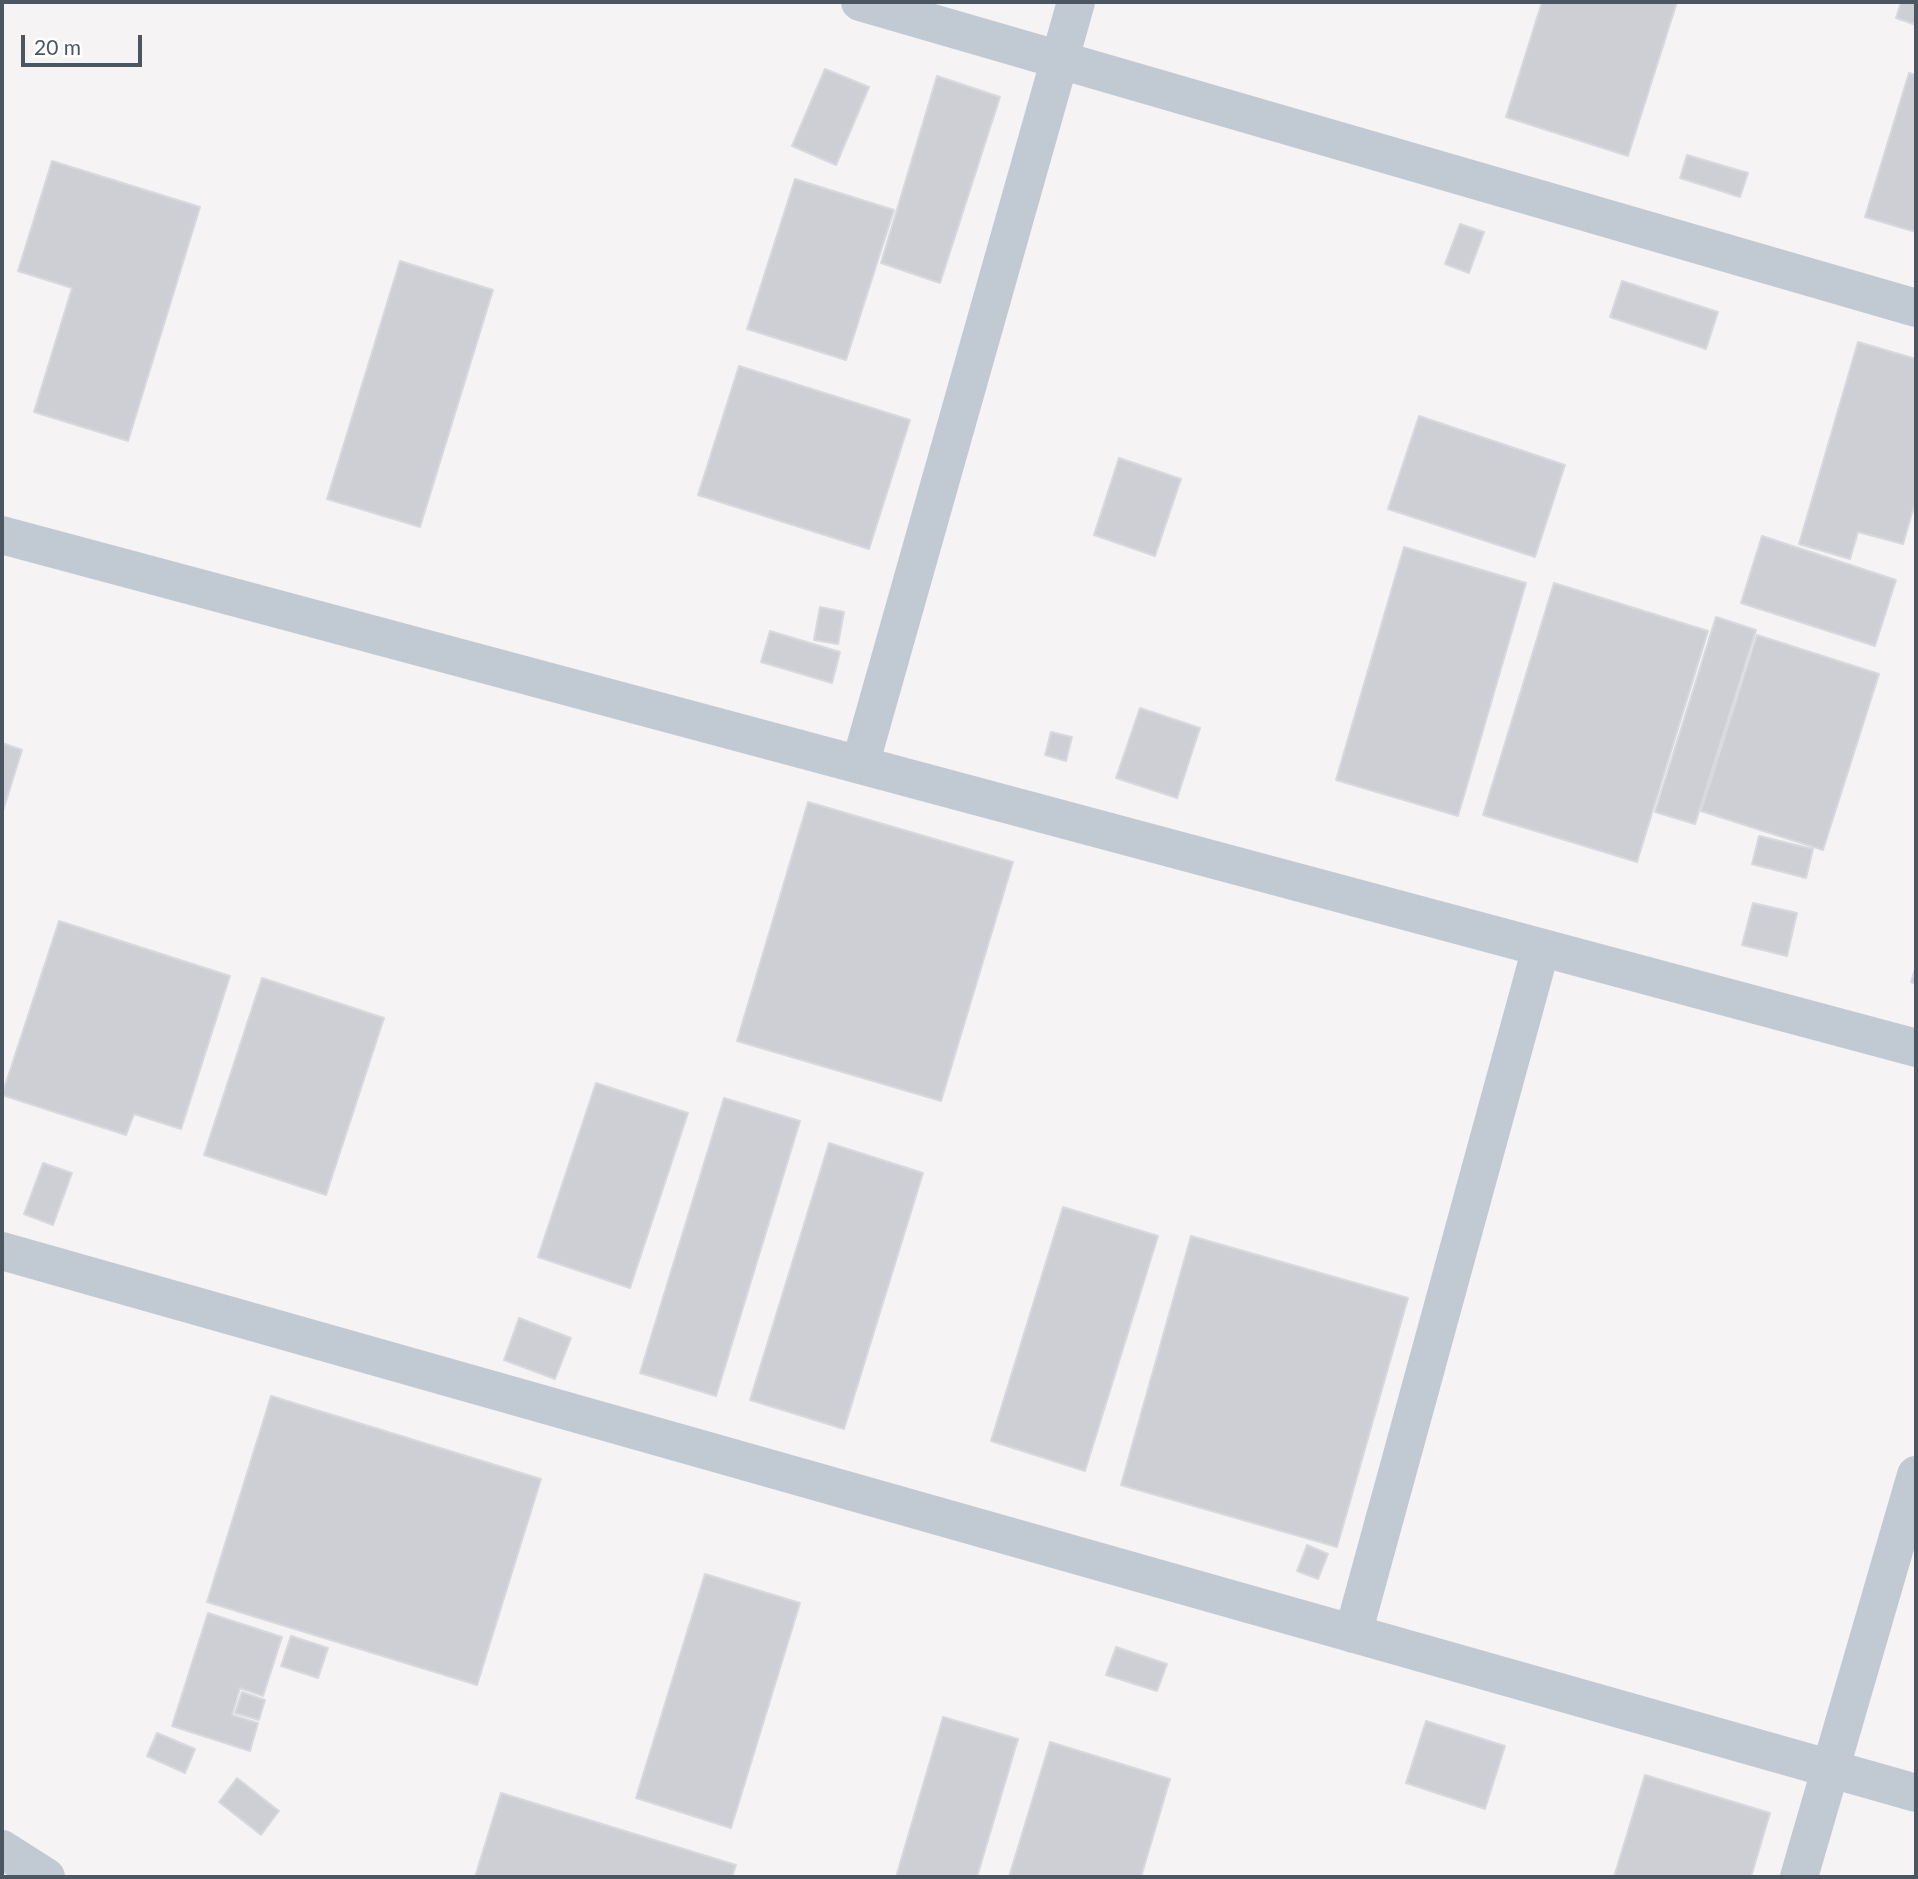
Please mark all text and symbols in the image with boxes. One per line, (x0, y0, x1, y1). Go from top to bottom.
scale bar (24, 21, 145, 65)
text: 20 m (34, 34, 81, 59)

